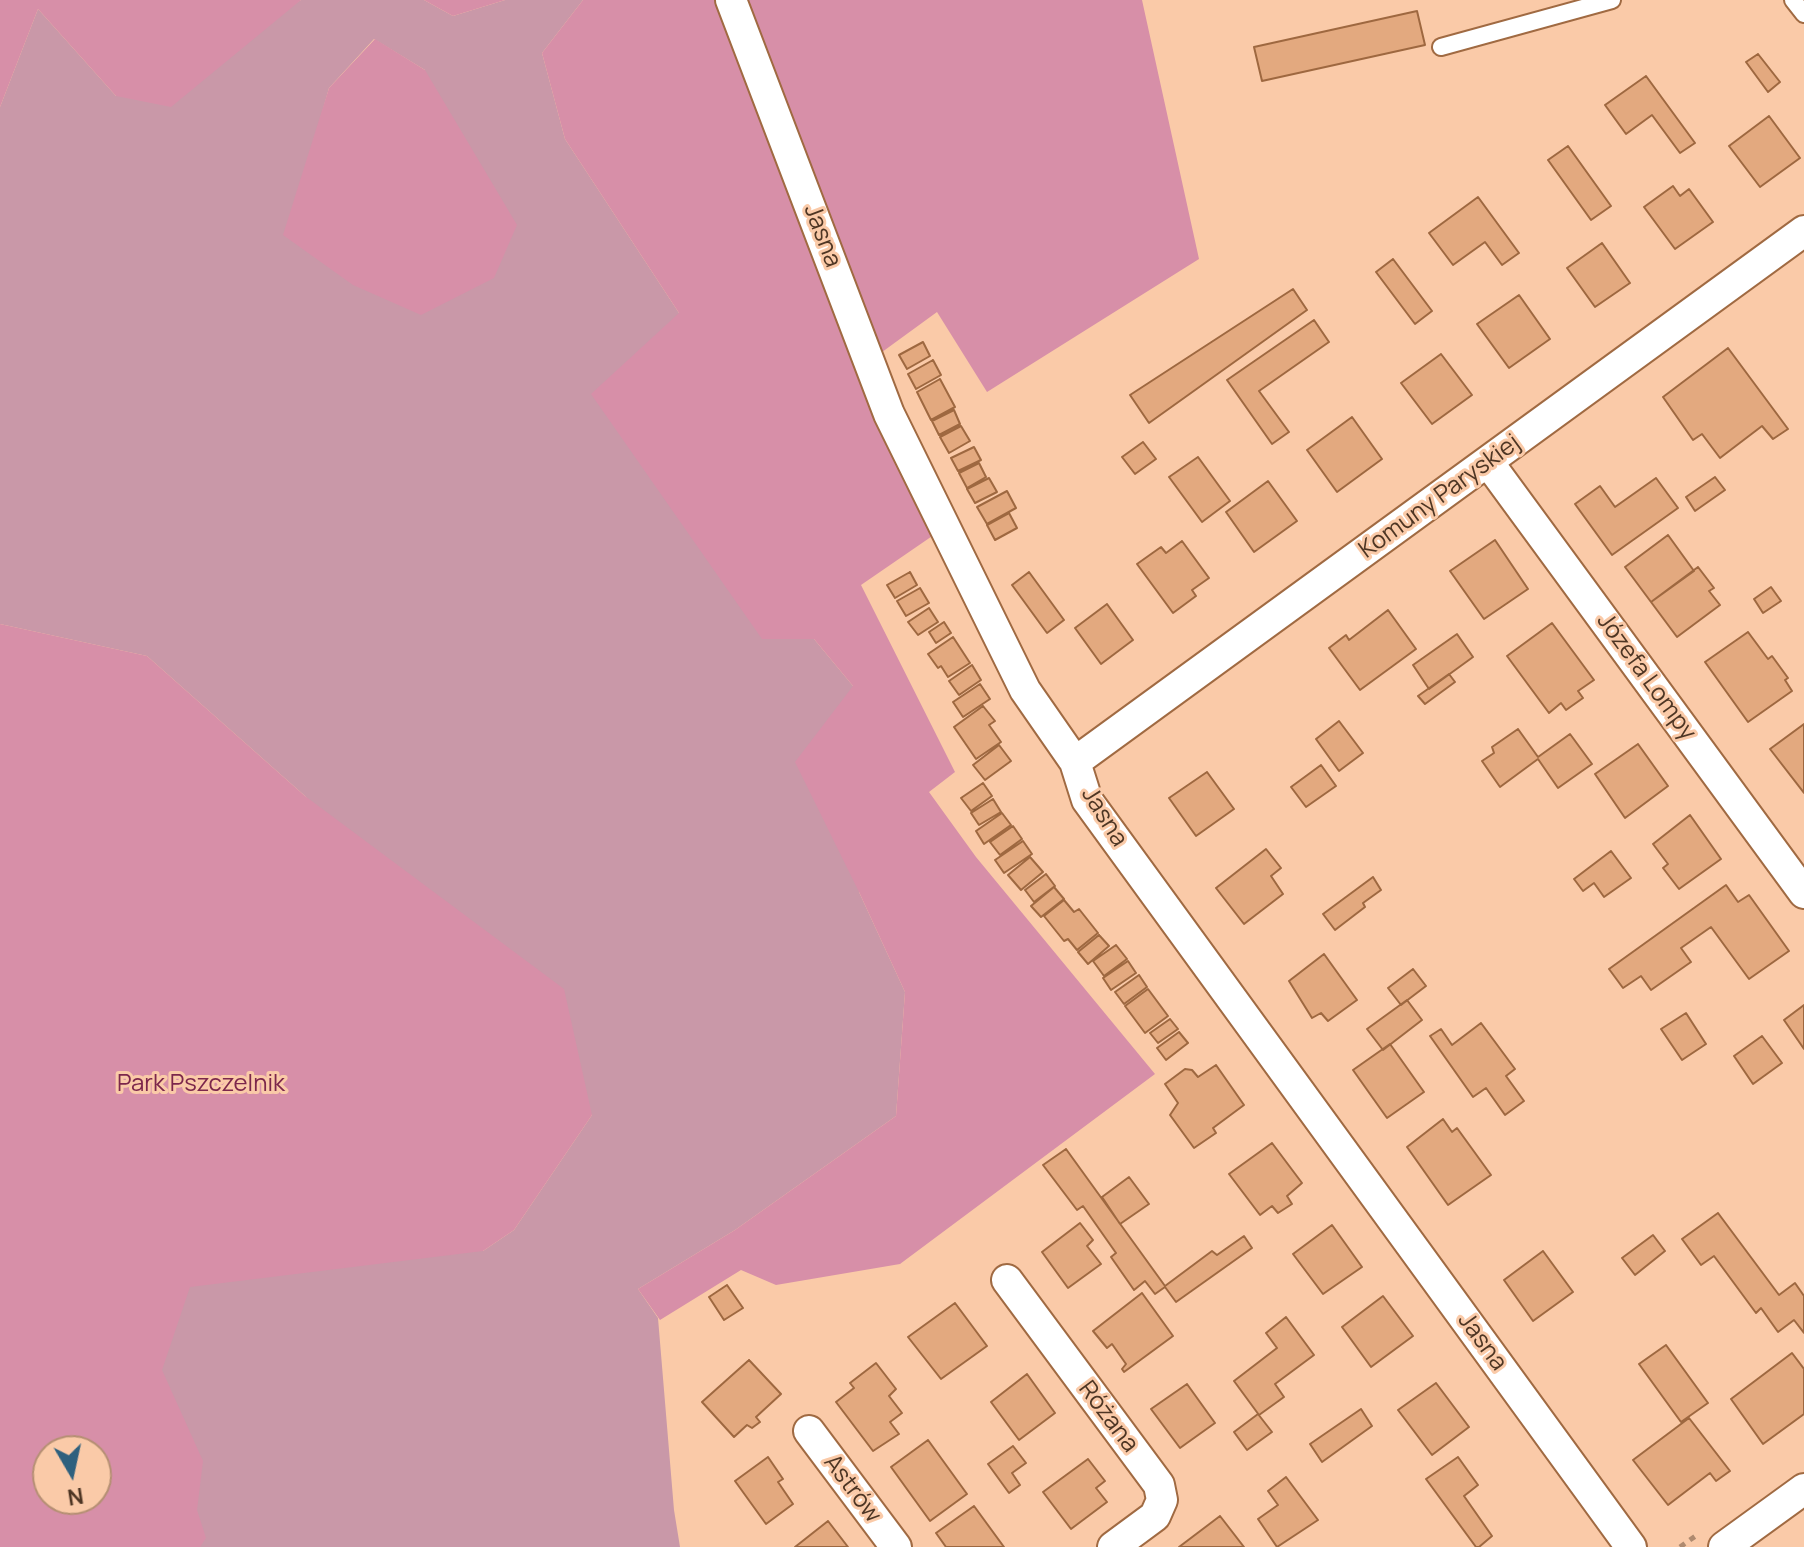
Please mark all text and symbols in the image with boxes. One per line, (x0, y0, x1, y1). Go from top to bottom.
street label: Jasna (797, 201, 847, 271)
street label: Komuny Paryskiej (1354, 429, 1526, 565)
street label: Józefa Lompy (1590, 608, 1702, 746)
street label: Jasna (1075, 782, 1133, 852)
park label: Park Pszczelnik (117, 1070, 285, 1098)
street label: Jasna (1451, 1307, 1513, 1377)
street label: Różana (1072, 1376, 1144, 1458)
north arrow (32, 1435, 112, 1515)
street label: Astrów (817, 1449, 887, 1529)
text: N (65, 1481, 86, 1513)

